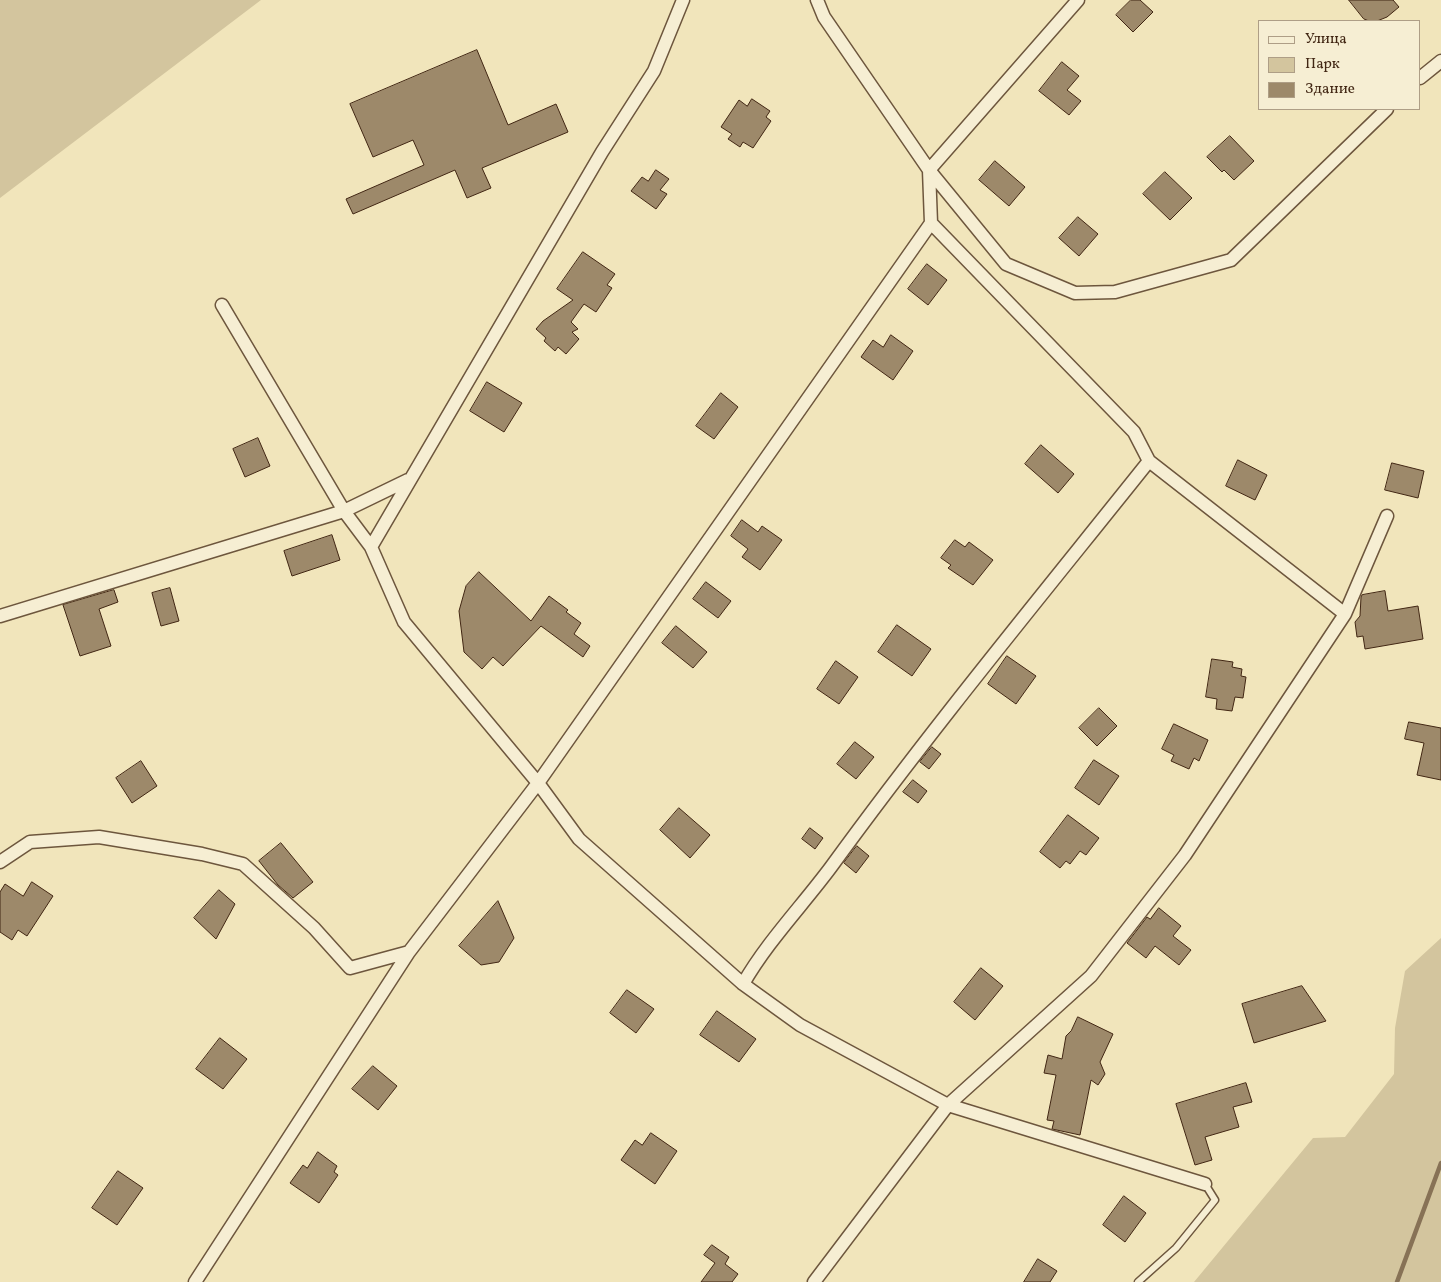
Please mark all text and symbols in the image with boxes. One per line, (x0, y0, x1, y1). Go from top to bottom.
legend (1258, 20, 1421, 110)
text: Улица (1305, 29, 1347, 50)
text: Парк (1305, 54, 1340, 75)
text: Здание (1305, 79, 1355, 100)

